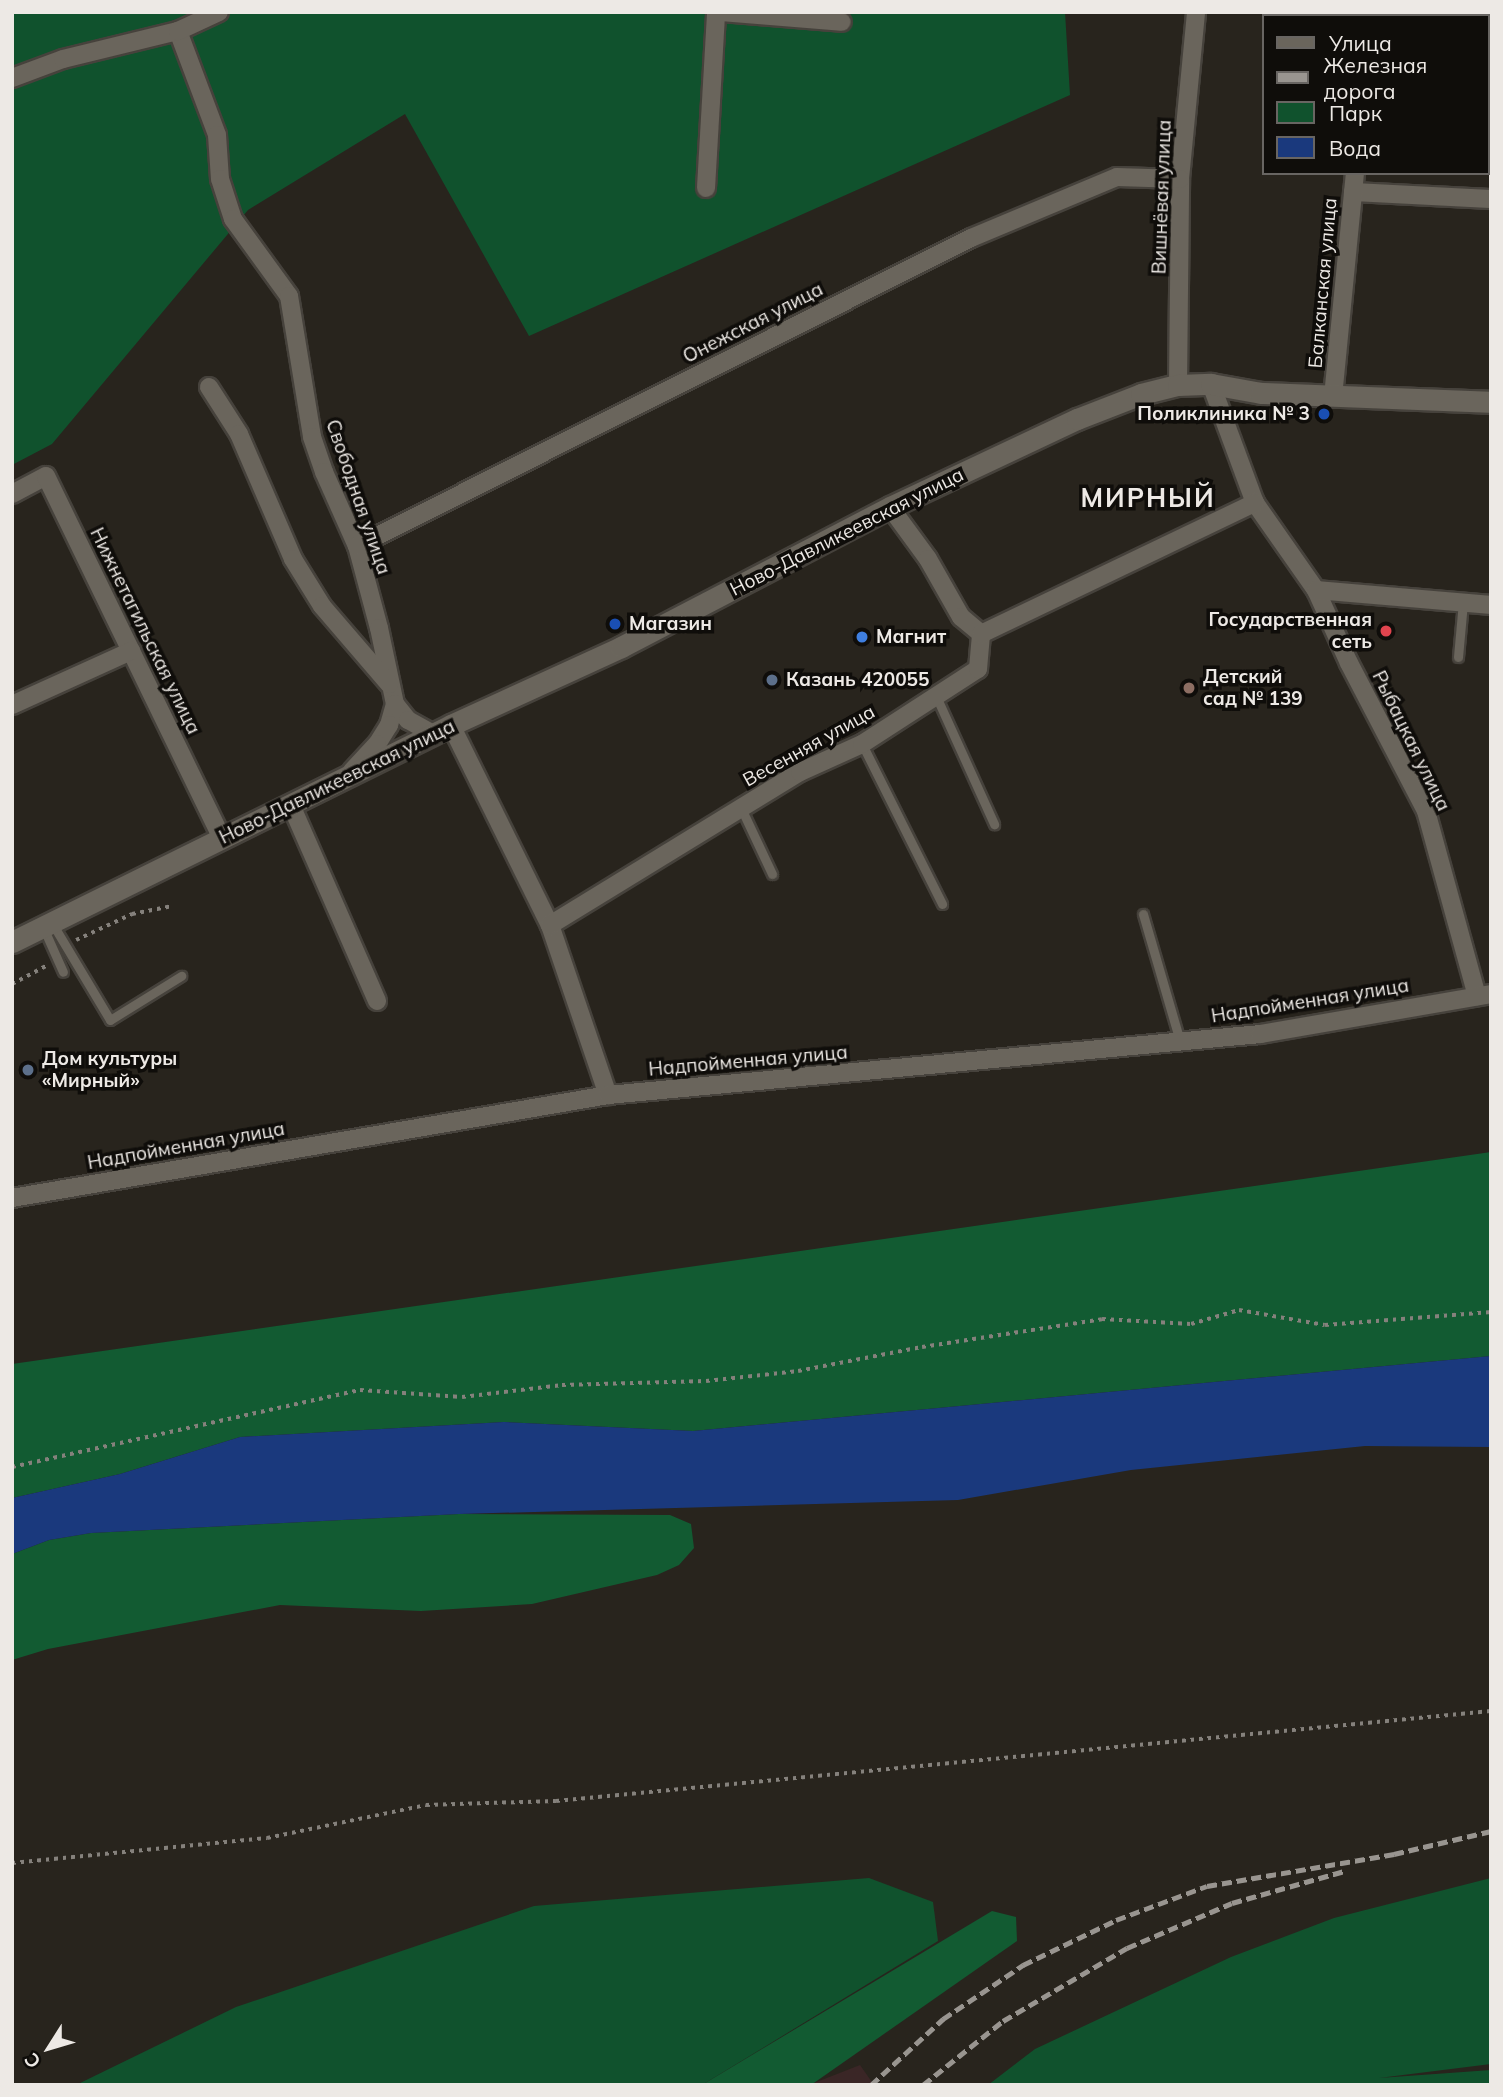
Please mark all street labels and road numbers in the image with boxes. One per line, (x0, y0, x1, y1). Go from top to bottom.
street label: Вишнёвая улица (1148, 119, 1176, 275)
street label: Балканская улица (1304, 197, 1342, 369)
street label: Онежская улица (679, 278, 827, 368)
street label: Свободная улица (321, 417, 395, 577)
street label: Ново-Давликеевская улица (726, 463, 968, 601)
street label: Нижнетагильская улица (85, 524, 205, 738)
street label: Рыбацкая улица (1367, 667, 1455, 815)
street label: Весенняя улица (739, 700, 879, 792)
street label: Ново-Давликеевская улица (216, 715, 458, 849)
street label: Надпойменная улица (1210, 974, 1410, 1028)
street label: Надпойменная улица (648, 1041, 848, 1081)
street label: Надпойменная улица (86, 1117, 286, 1175)

